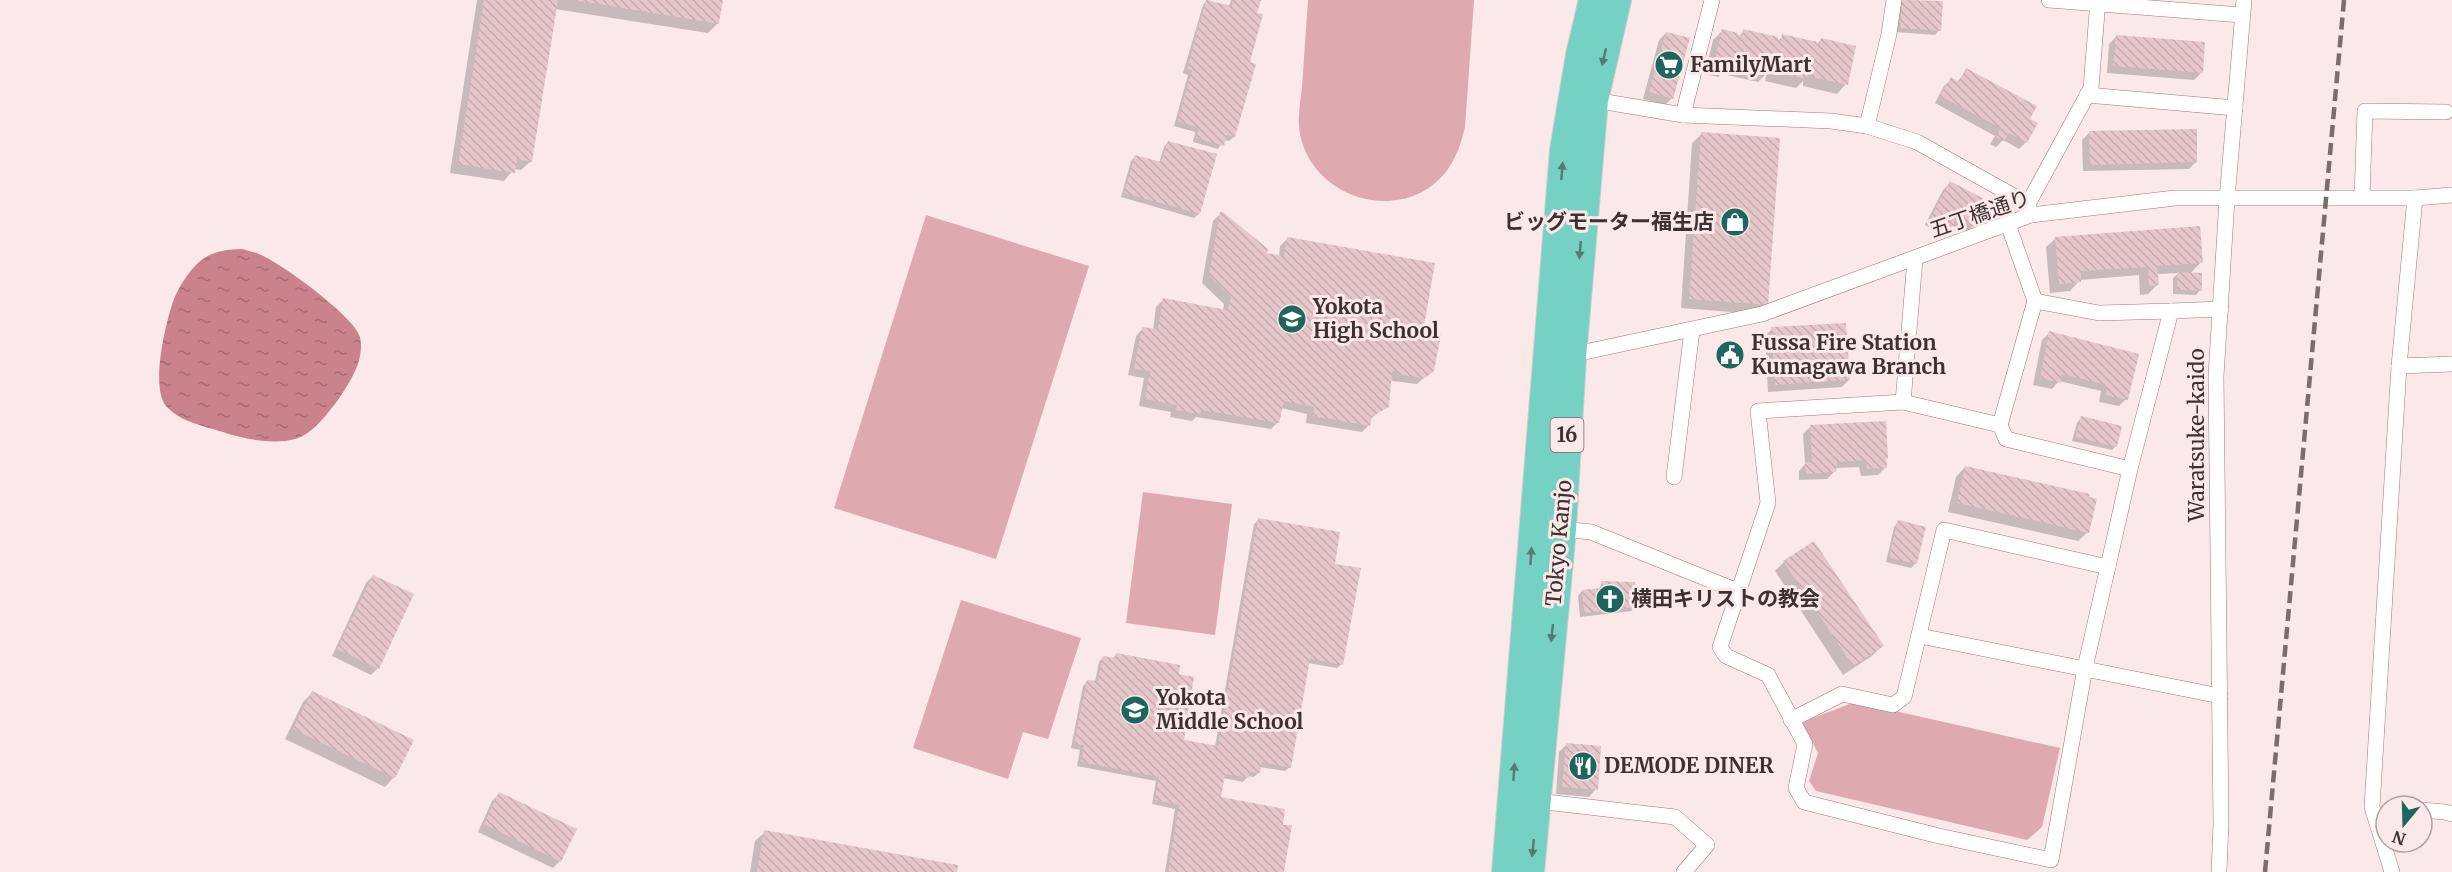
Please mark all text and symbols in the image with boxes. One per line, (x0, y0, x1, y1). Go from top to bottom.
one-way arrow (1598, 48, 1608, 66)
supermarket icon: FamilyMart (1653, 49, 1685, 81)
place label: FamilyMart (1690, 51, 1812, 78)
one-way arrow (1558, 161, 1567, 180)
street label: 五丁橋通り (1926, 184, 2034, 243)
shop icon: ビッグモーター福生店 (1719, 206, 1751, 238)
place label: ビッグモーター福生店 (1504, 208, 1714, 235)
one-way arrow (1575, 241, 1585, 260)
place label: Yokota High School (1312, 293, 1439, 344)
school or university icon: Yokota High School (1276, 303, 1308, 335)
place label: Fussa Fire Station Kumagawa Branch (1751, 329, 1946, 380)
public building icon: Fussa Fire Station Kumagawa Branch (1714, 339, 1746, 371)
street label: Waratsuke-kaido (2183, 348, 2210, 523)
road number: 16 (1550, 418, 1584, 452)
street label: Tokyo Kanjo (1540, 479, 1577, 607)
one-way arrow (1526, 547, 1536, 566)
church icon: 横田キリストの教会 (1594, 583, 1626, 615)
place label: 横田キリストの教会 (1631, 585, 1820, 612)
one-way arrow (1547, 624, 1557, 643)
place label: Yokota Middle School (1155, 684, 1304, 735)
school or university icon: Yokota Middle School (1119, 694, 1151, 726)
restaurant icon: DEMODE DINER (1567, 750, 1599, 782)
place label: DEMODE DINER (1604, 752, 1774, 779)
one-way arrow (1510, 762, 1519, 781)
north arrow (2374, 794, 2434, 854)
text: N (2390, 827, 2408, 850)
one-way arrow (1528, 839, 1537, 858)

